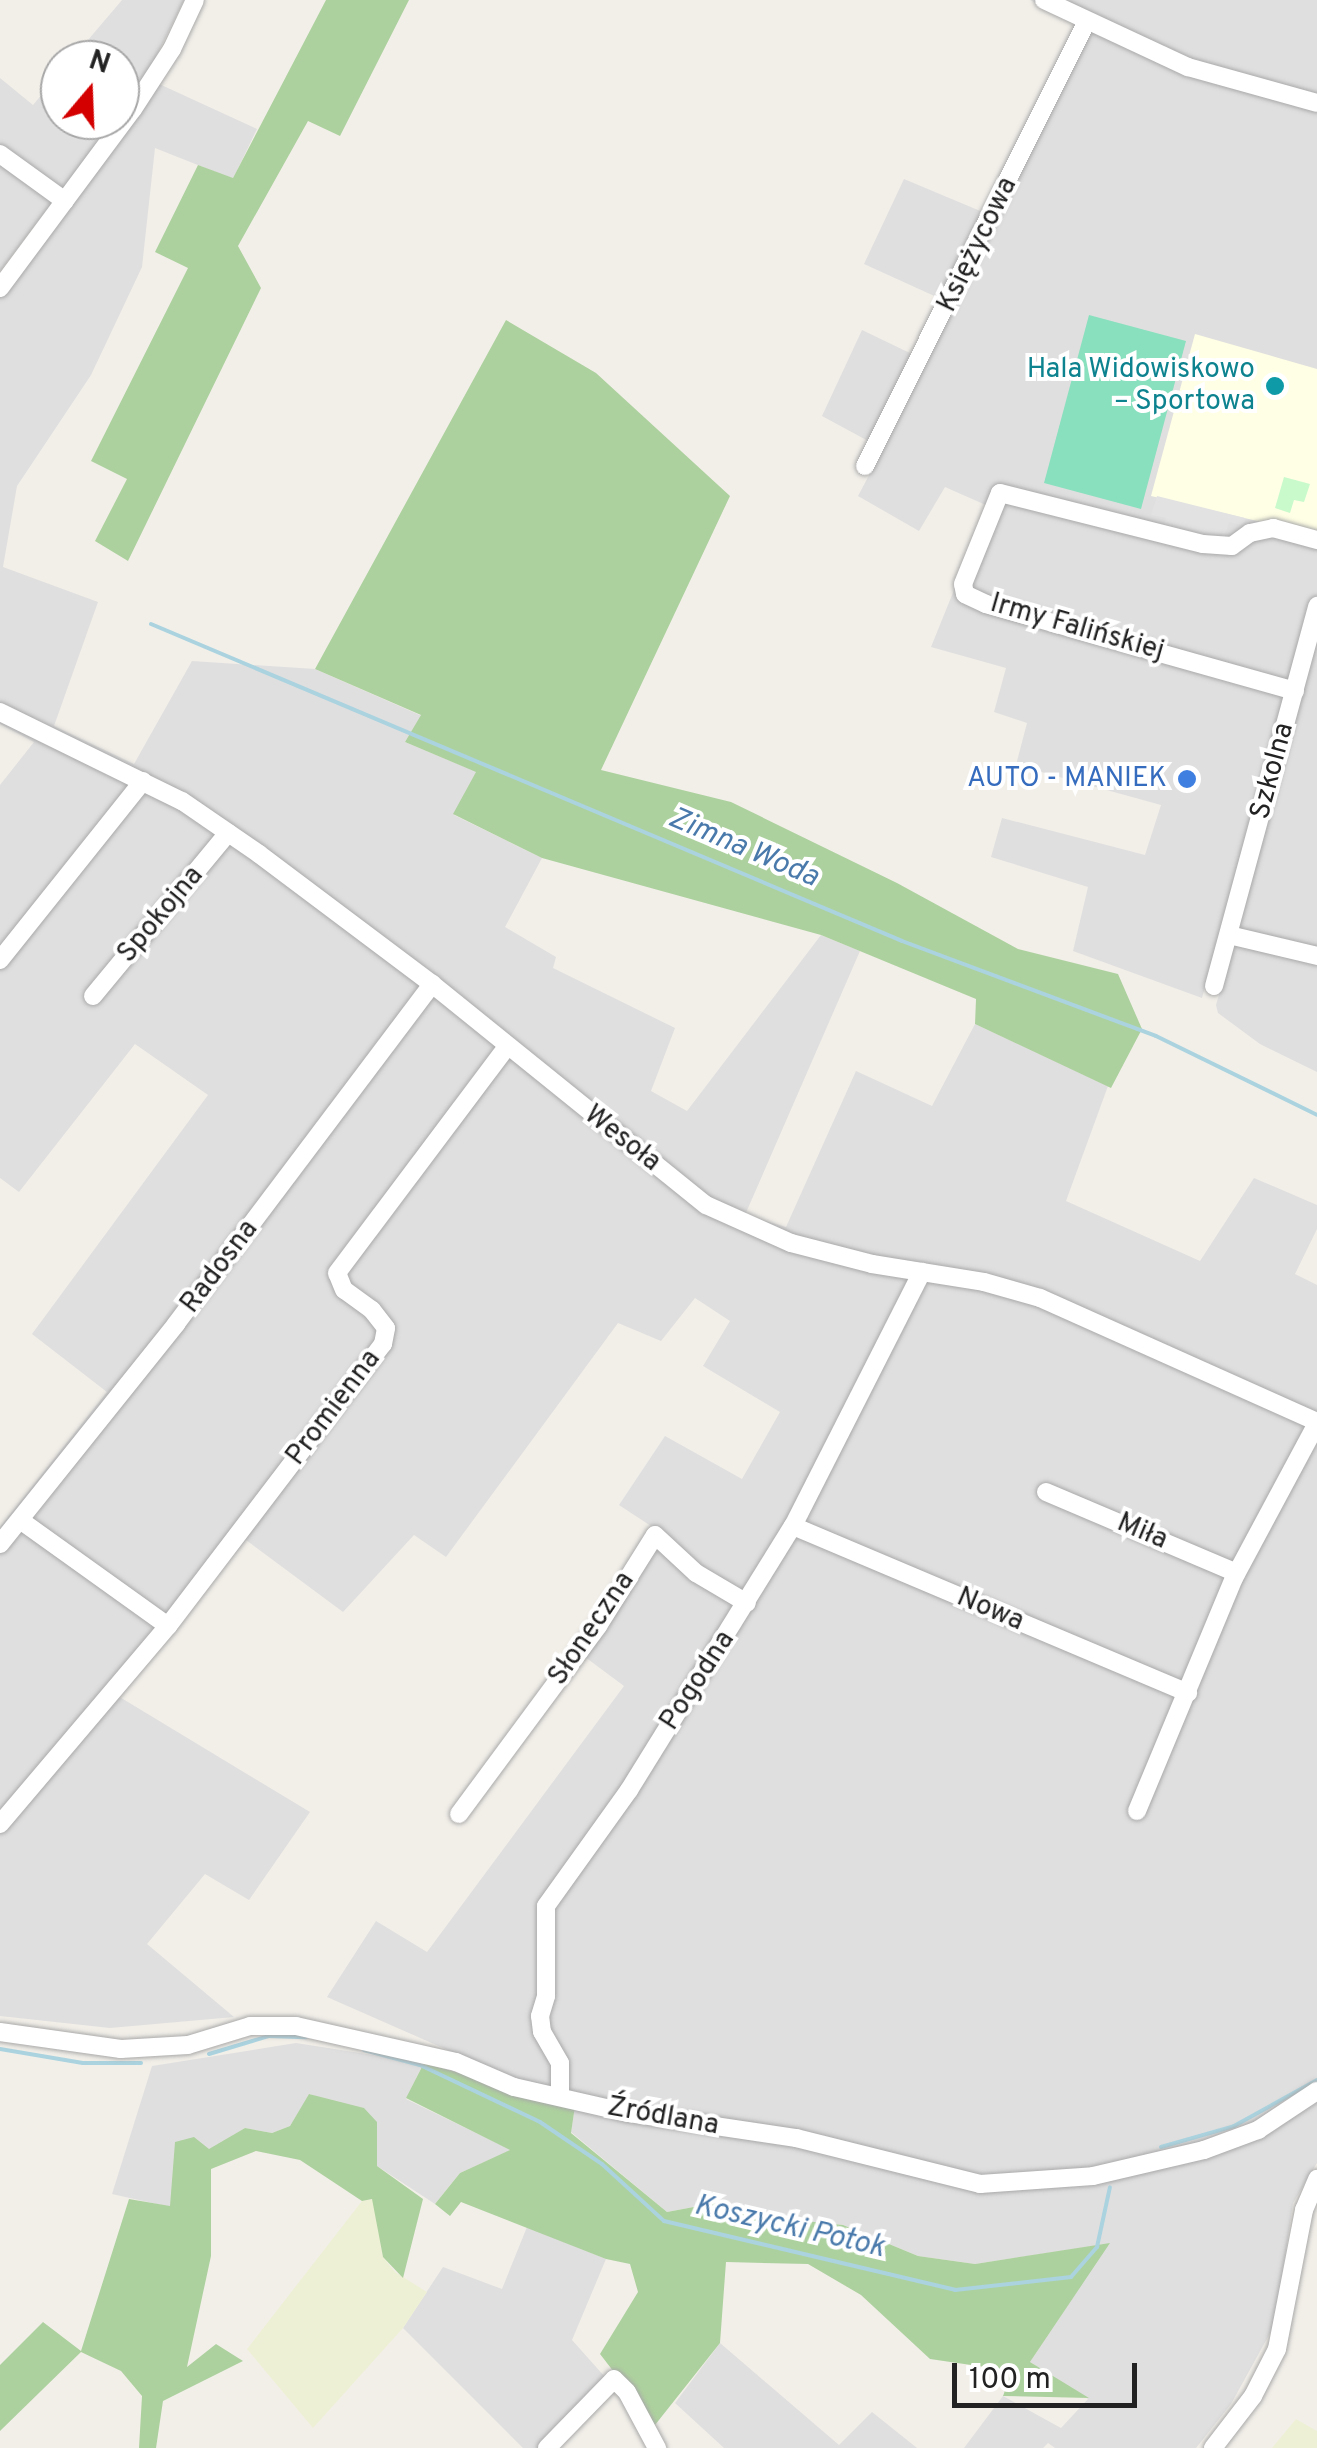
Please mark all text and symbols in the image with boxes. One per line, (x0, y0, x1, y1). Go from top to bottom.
north arrow (40, 40, 140, 140)
text: N (84, 43, 114, 84)
street label: Księżycowa (931, 172, 1025, 318)
place label: Hala Widowiskowo – Sportowa (1026, 353, 1255, 419)
marker: Hala Widowiskowo – Sportowa (1264, 375, 1286, 397)
street label: Irmy Falińskiej (986, 587, 1168, 669)
street label: Szkolna (1244, 719, 1302, 823)
place label: AUTO - MANIEK (967, 762, 1167, 796)
marker: AUTO - MANIEK (1176, 768, 1198, 790)
water label: Zimna Woda (662, 801, 824, 897)
street label: Spokojna (111, 860, 211, 970)
street label: Wesoła (577, 1099, 667, 1179)
street label: Radosna (174, 1214, 266, 1320)
street label: Promienna (280, 1343, 388, 1473)
street label: Miła (1112, 1506, 1172, 1558)
street label: Słoneczna (542, 1566, 642, 1692)
street label: Nowa (951, 1581, 1029, 1639)
street label: Pogodna (653, 1625, 743, 1737)
street label: Źródlana (605, 2091, 721, 2143)
water label: Koszycki Potok (690, 2189, 888, 2267)
scale bar (957, 2343, 1142, 2405)
text: 100 m (969, 2362, 1051, 2399)

